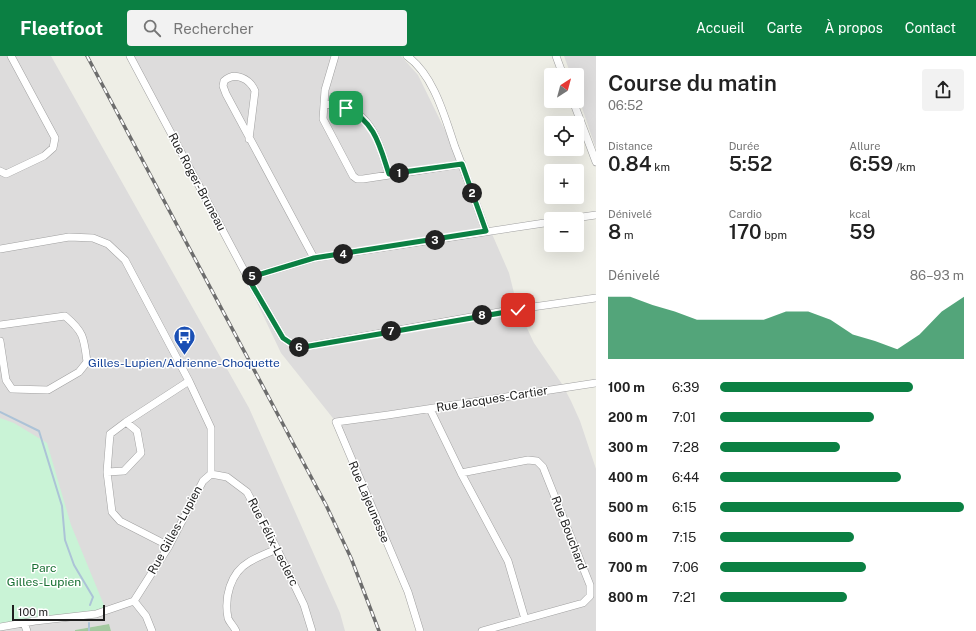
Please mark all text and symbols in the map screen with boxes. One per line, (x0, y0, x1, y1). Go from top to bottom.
search box (127, 10, 407, 46)
text: Fleetfoot (20, 17, 103, 39)
icon: search (141, 17, 163, 39)
text: Rechercher (173, 20, 254, 37)
text: Accueil (696, 20, 745, 36)
text: Carte (767, 20, 803, 36)
text: À propos (825, 20, 883, 36)
text: Contact (905, 20, 956, 36)
north arrow (544, 68, 584, 108)
map controls (544, 68, 584, 252)
button: share (922, 69, 964, 111)
text: Course du matin (608, 70, 777, 96)
pin (329, 91, 363, 125)
icon: arrive (335, 97, 357, 119)
text: 06:52 (608, 98, 643, 113)
button: locate (544, 116, 584, 156)
street label: Rue Roger-Bruneau (165, 131, 229, 233)
text: Distance (608, 140, 653, 152)
text: Durée (729, 140, 759, 152)
text: Allure (849, 140, 880, 152)
text: 0.84 (608, 152, 652, 176)
text: 5:52 (729, 152, 772, 176)
text: 6:59 (849, 152, 893, 176)
text: km (652, 161, 670, 173)
text: /km (893, 161, 915, 173)
pin: 1 (389, 163, 409, 183)
button: + (544, 164, 584, 204)
text: 1 (397, 167, 401, 179)
pin: 2 (462, 183, 482, 203)
text: 2 (469, 187, 476, 199)
text: Dénivelé (608, 208, 652, 220)
text: Cardio (729, 208, 762, 220)
text: kcal (849, 208, 871, 220)
button: − (544, 212, 584, 252)
text: 8 (608, 220, 621, 244)
text: 170 (729, 220, 762, 244)
text: 59 (849, 220, 875, 244)
text: m (621, 229, 633, 241)
text: bpm (762, 229, 787, 241)
pin: 3 (425, 230, 445, 250)
text: 3 (431, 234, 439, 246)
pin: 4 (333, 244, 353, 264)
text: 4 (339, 248, 347, 260)
pin: 5 (242, 266, 262, 286)
text: Dénivelé (608, 268, 660, 283)
text: 86–93 m (910, 268, 964, 283)
text: 5 (248, 270, 256, 282)
pin (501, 293, 535, 327)
icon: check (507, 299, 529, 321)
pin: 8 (472, 305, 492, 325)
text: 8 (478, 309, 486, 321)
pin: 7 (381, 321, 401, 341)
bus stop icon: Gilles-Lupien/Adrienne-Choquette (171, 323, 197, 356)
text: 7 (388, 325, 394, 337)
pin: 6 (289, 337, 309, 357)
text: 6 (295, 341, 303, 353)
place label: Gilles-Lupien/Adrienne-Choquette (88, 356, 280, 370)
text: 100 m (608, 380, 645, 395)
text: 6:39 (672, 380, 699, 395)
street label: Rue Jacques-Cartier (435, 383, 549, 415)
text: 200 m (608, 410, 648, 425)
text: 7:01 (672, 410, 696, 425)
text: 300 m (608, 440, 648, 455)
text: 7:28 (672, 440, 699, 455)
street label: Rue Lajeunesse (345, 459, 393, 545)
text: 400 m (608, 470, 648, 485)
text: 6:44 (672, 470, 699, 485)
street label: Rue Gilles-Lupien (145, 483, 205, 577)
street label: Rue Bouchard (548, 494, 590, 572)
street label: Rue Félix-Leclerc (245, 496, 301, 588)
text: 500 m (608, 500, 648, 515)
text: 6:15 (672, 500, 697, 515)
text: 600 m (608, 530, 648, 545)
text: 7:15 (672, 530, 696, 545)
text: 700 m (608, 560, 647, 575)
text: 7:06 (672, 560, 699, 575)
park label: Parc Gilles-Lupien (7, 561, 81, 589)
text: 800 m (608, 590, 648, 605)
text: 7:21 (672, 590, 696, 605)
scale bar (12, 603, 105, 622)
text: 100 m (18, 606, 48, 618)

